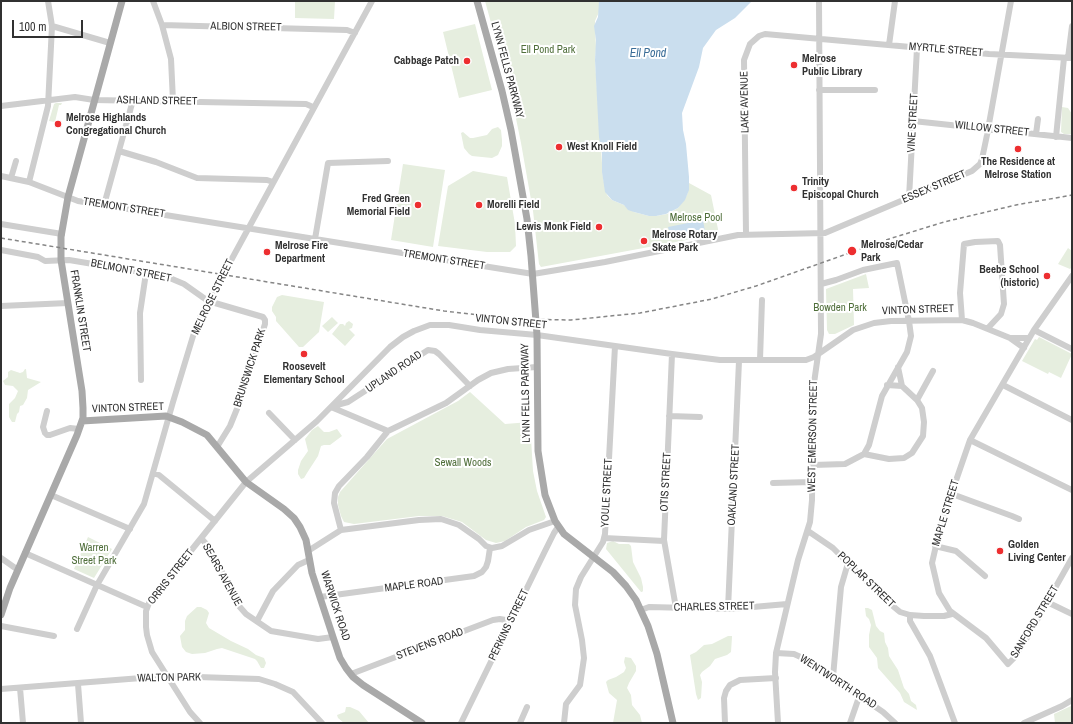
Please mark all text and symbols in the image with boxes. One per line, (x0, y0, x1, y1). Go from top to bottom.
scale bar (14, 12, 85, 38)
text: 100 m (19, 19, 46, 35)
street label: ALBION STREET (210, 20, 282, 34)
street label: LYNN FELLS PARKWAY (488, 20, 526, 120)
street label: MYRTLE STREET (908, 40, 984, 60)
park label: Ell Pond Park (521, 43, 575, 57)
water label: Ell Pond (630, 47, 666, 61)
place label: Melrose Public Library (802, 52, 862, 78)
place label: Cabbage Patch (394, 54, 459, 68)
marker: Cabbage Patch (462, 56, 472, 66)
marker: Melrose Public Library (789, 60, 799, 70)
street label: LAKE AVENUE (738, 71, 752, 133)
street label: VINE STREET (905, 93, 921, 153)
street label: ASHLAND STREET (117, 94, 197, 108)
place label: Melrose Highlands Congregational Church (66, 111, 166, 137)
marker: Melrose Highlands Congregational Church (53, 119, 63, 129)
street label: WILLOW STREET (954, 119, 1030, 139)
place label: West Knoll Field (567, 140, 637, 154)
marker: West Knoll Field (554, 142, 564, 152)
marker: The Residence at Melrose Station (1013, 144, 1023, 154)
place label: The Residence at Melrose Station (981, 155, 1055, 181)
street label: ESSEX STREET (900, 168, 968, 206)
place label: Trinity Episcopal Church (802, 175, 879, 201)
marker: Trinity Episcopal Church (789, 183, 799, 193)
place label: Fred Green Memorial Field (347, 192, 410, 218)
street label: TREMONT STREET (82, 195, 166, 221)
place label: Morelli Field (487, 198, 540, 212)
marker: Fred Green Memorial Field (413, 200, 423, 210)
marker: Morelli Field (474, 200, 484, 210)
park label: Melrose Pool (670, 211, 722, 225)
place label: Lewis Monk Field (516, 220, 591, 234)
marker: Lewis Monk Field (594, 222, 604, 232)
place label: Melrose Rotary Skate Park (652, 228, 717, 254)
marker: Melrose Rotary Skate Park (639, 236, 649, 246)
place label: Melrose/Cedar Park (861, 238, 923, 264)
place label: Melrose Fire Department (275, 239, 328, 265)
marker: Melrose/Cedar Park (846, 245, 858, 257)
marker: Melrose Fire Department (262, 247, 272, 257)
street label: TREMONT STREET (402, 247, 486, 273)
street label: BELMONT STREET (90, 257, 172, 285)
street label: MELROSE STREET (189, 257, 237, 337)
place label: Beebe School (historic) (979, 263, 1039, 289)
street label: FRANKLIN STREET (67, 269, 93, 353)
marker: Beebe School (historic) (1042, 271, 1052, 281)
park label: Bowden Park (813, 301, 867, 315)
street label: VINTON STREET (882, 302, 954, 318)
street label: VINTON STREET (474, 312, 548, 332)
street label: BRUNSWICK PARK (231, 327, 269, 409)
street label: LYNN FELLS PARKWAY (519, 343, 533, 443)
street label: UPLAND ROAD (363, 348, 425, 396)
marker: Roosevelt Elementary School (299, 349, 309, 359)
place label: Roosevelt Elementary School (263, 360, 345, 386)
street label: WEST EMERSON STREET (805, 380, 821, 492)
street label: VINTON STREET (92, 400, 164, 416)
street label: OAKLAND STREET (725, 444, 743, 526)
street label: OTIS STREET (658, 452, 674, 512)
park label: Sewall Woods (435, 456, 491, 470)
street label: YOULE STREET (599, 458, 615, 528)
street label: MAPLE STREET (930, 478, 962, 548)
place label: Golden Living Center (1008, 538, 1066, 564)
park label: Warren Street Park (71, 541, 117, 567)
street label: SEARS AVENUE (199, 541, 245, 609)
marker: Golden Living Center (995, 546, 1005, 556)
street label: ORRIS STREET (145, 547, 197, 607)
street label: POPLAR STREET (835, 549, 897, 611)
street label: WARWICK ROAD (317, 569, 353, 643)
street label: MAPLE ROAD (384, 575, 444, 595)
street label: SANFORD STREET (1008, 583, 1062, 661)
street label: PERKINS STREET (486, 587, 532, 663)
street label: CHARLES STREET (674, 600, 754, 614)
street label: STEVENS ROAD (395, 625, 465, 663)
street label: WENTWORTH ROAD (797, 652, 879, 712)
street label: WALTON PARK (137, 671, 201, 685)

